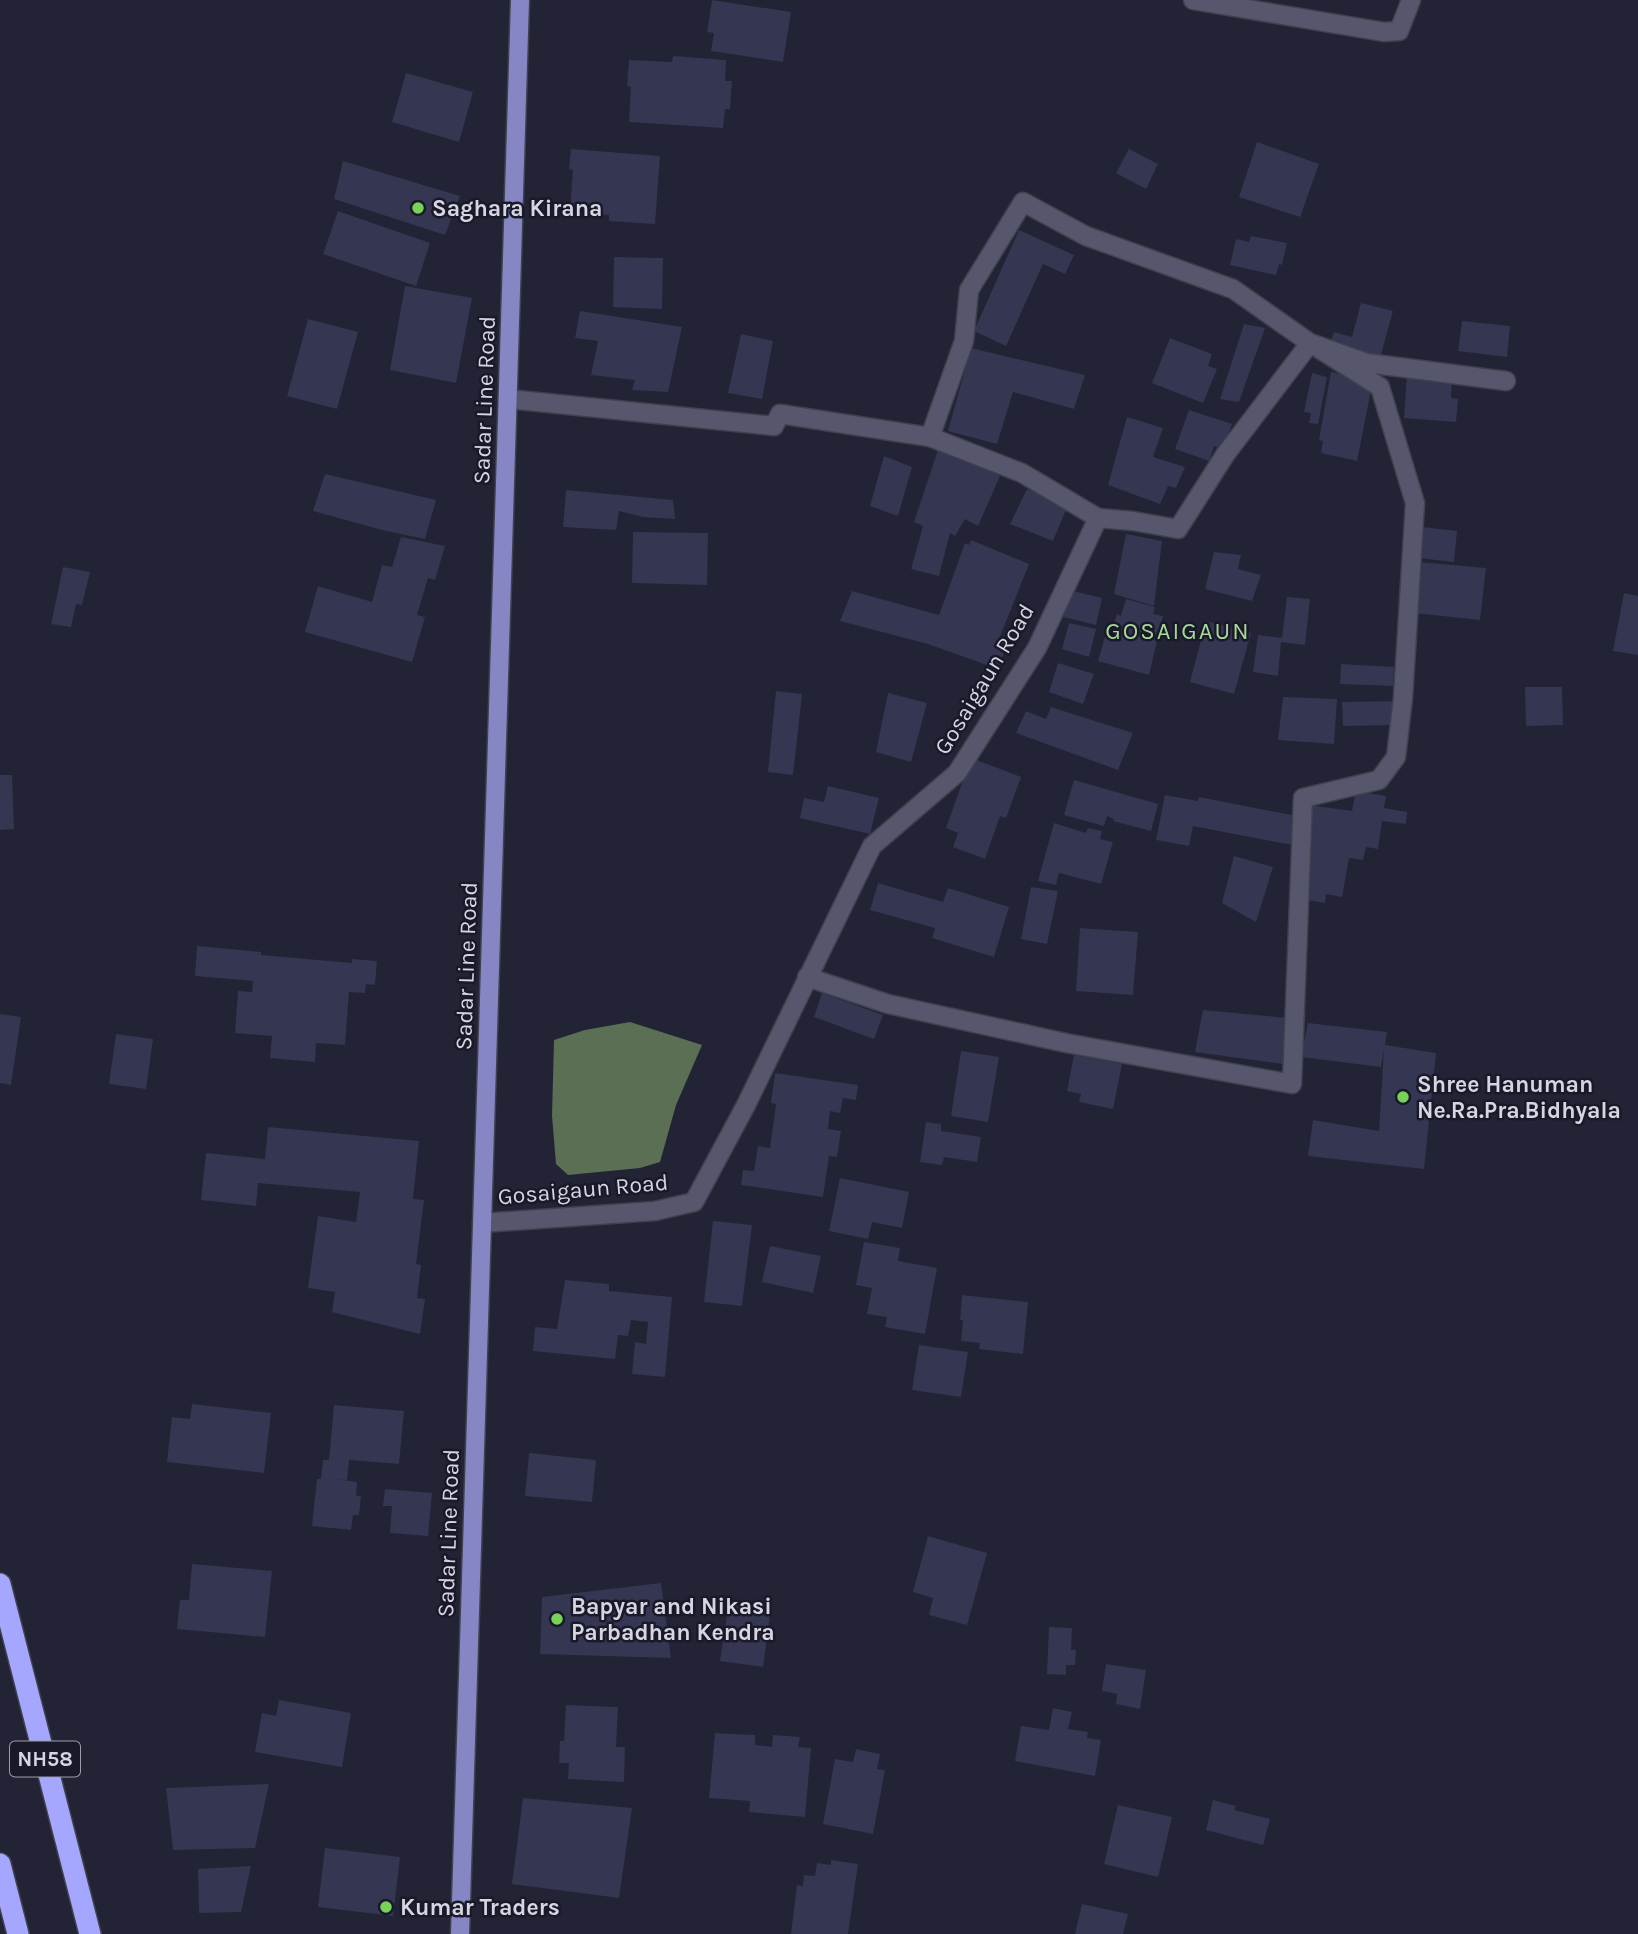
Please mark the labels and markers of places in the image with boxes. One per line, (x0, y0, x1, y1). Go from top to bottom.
place label: Saghara Kirana (432, 195, 602, 222)
marker: Saghara Kirana (410, 200, 426, 216)
place label: Shree Hanuman Ne.Ra.Pra.Bidhyala (1417, 1071, 1621, 1124)
marker: Shree Hanuman Ne.Ra.Pra.Bidhyala (1395, 1089, 1411, 1105)
place label: Bapyar and Nikasi Parbadhan Kendra (571, 1593, 775, 1646)
marker: Bapyar and Nikasi Parbadhan Kendra (549, 1611, 565, 1627)
place label: Kumar Traders (400, 1894, 560, 1921)
marker: Kumar Traders (378, 1899, 394, 1915)

